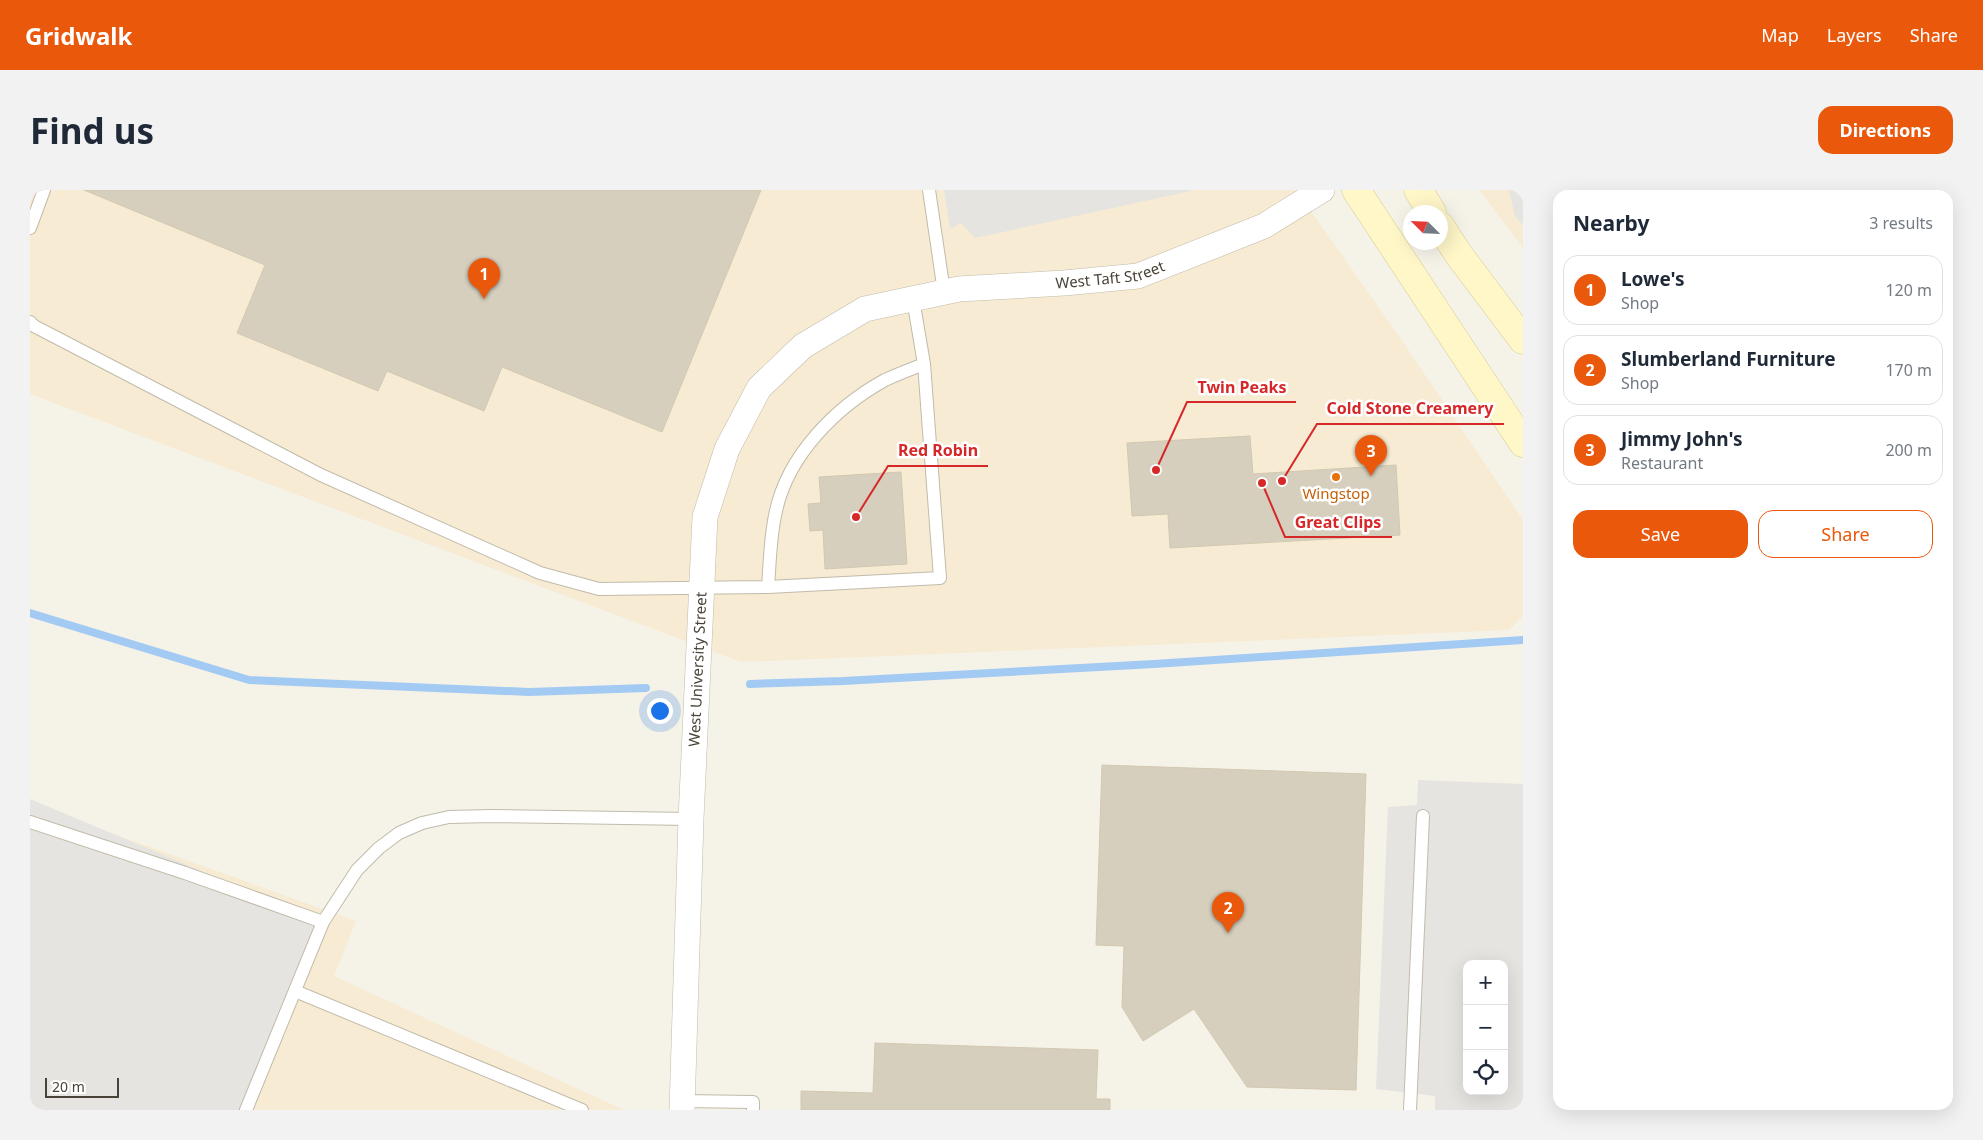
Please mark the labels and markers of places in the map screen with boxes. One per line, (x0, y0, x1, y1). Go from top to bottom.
pin: 1 (468, 258, 500, 299)
callout: Twin Peaks (1187, 371, 1296, 402)
callout: Cold Stone Creamery (1317, 393, 1504, 424)
callout: Red Robin (888, 435, 988, 466)
pin: 3 (1355, 435, 1387, 476)
marker: Wingstop (1330, 471, 1342, 483)
place label: Wingstop (1302, 483, 1370, 503)
callout: Great Clips (1285, 506, 1392, 537)
pin: 2 (1212, 892, 1244, 933)

